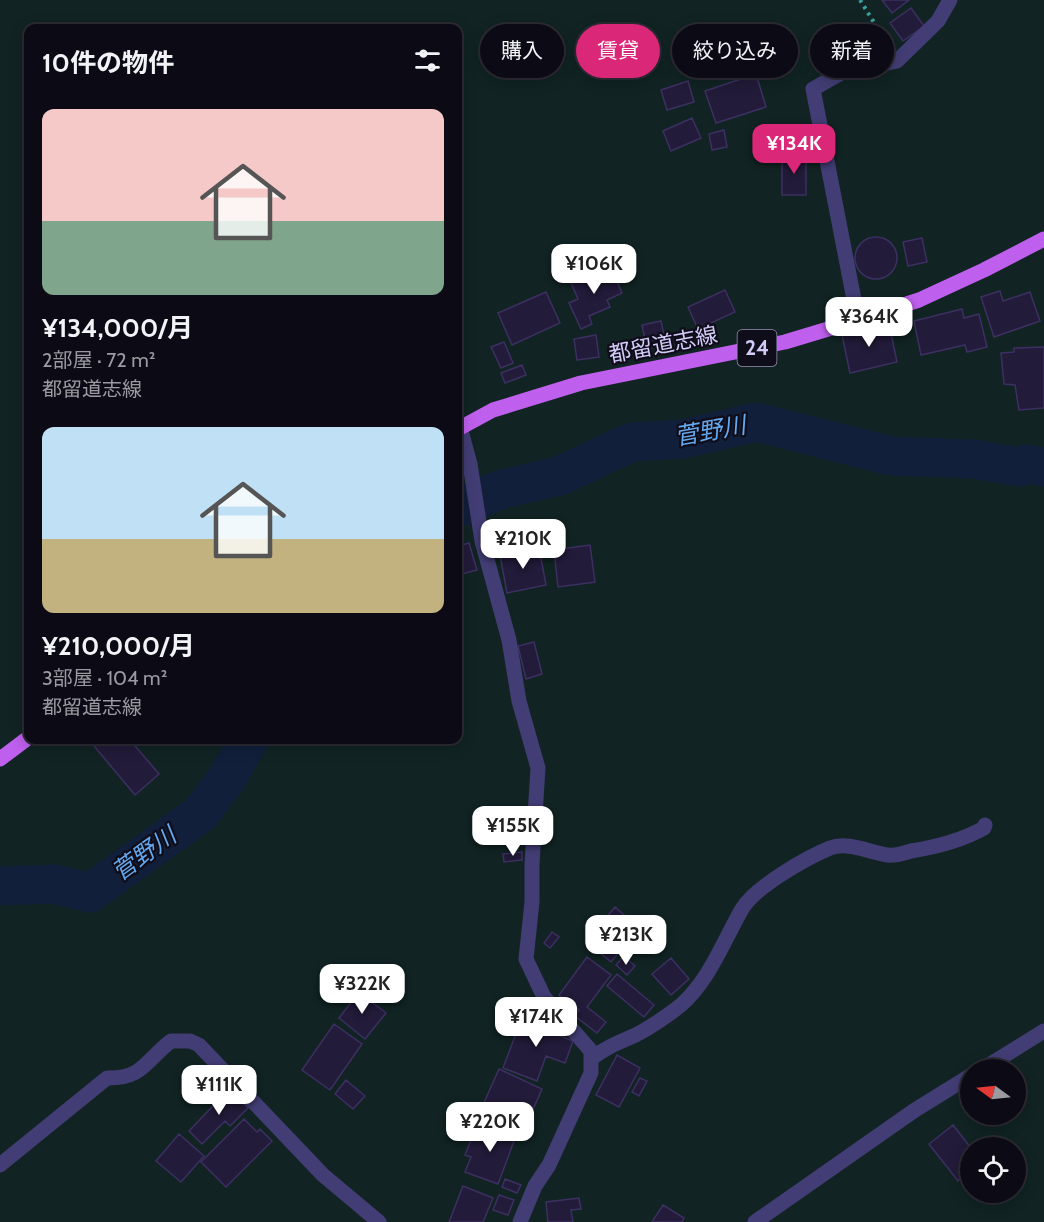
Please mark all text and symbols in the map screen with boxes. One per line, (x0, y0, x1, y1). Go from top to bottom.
chip: 購入 (480, 24, 564, 78)
chip: 賃貸 (576, 24, 660, 78)
chip: 絞り込み (672, 24, 798, 78)
chip: 新着 (810, 24, 894, 78)
icon: filters (411, 44, 444, 77)
text: 10件の物件 (42, 47, 174, 79)
pin: ¥134K (752, 124, 836, 175)
text: ¥134K (766, 131, 822, 155)
icon: home (189, 148, 297, 256)
pin: ¥106K (552, 244, 636, 295)
text: ¥106K (565, 251, 623, 275)
pin: ¥364K (827, 297, 911, 348)
text: ¥364K (839, 304, 899, 328)
text: ¥134,000/月 (42, 312, 193, 344)
street label: 都留道志線 (607, 321, 720, 368)
road number: 24 (738, 330, 777, 366)
text: 2部屋 · 72 m² (42, 348, 155, 372)
text: 都留道志線 (42, 377, 142, 401)
water label: 菅野川 (672, 409, 751, 451)
icon: home (189, 466, 297, 574)
pin: ¥210K (481, 519, 565, 570)
text: ¥210K (495, 526, 551, 550)
text: ¥210,000/月 (42, 630, 195, 662)
text: 3部屋 · 104 m² (42, 666, 167, 690)
text: 都留道志線 (42, 695, 142, 719)
pin: ¥155K (471, 806, 555, 857)
text: ¥155K (486, 813, 540, 837)
water label: 菅野川 (106, 819, 184, 886)
pin: ¥213K (584, 915, 668, 966)
text: ¥213K (599, 922, 653, 946)
pin: ¥322K (320, 964, 404, 1015)
text: ¥322K (334, 971, 390, 995)
pin: ¥174K (494, 997, 578, 1048)
text: ¥174K (509, 1004, 563, 1028)
north arrow (960, 1059, 1026, 1125)
map controls (960, 1059, 1026, 1203)
pin: ¥111K (177, 1065, 261, 1116)
text: ¥111K (196, 1072, 242, 1096)
pin: ¥220K (448, 1102, 532, 1153)
text: ¥220K (460, 1109, 520, 1133)
button: locate (960, 1137, 1026, 1203)

